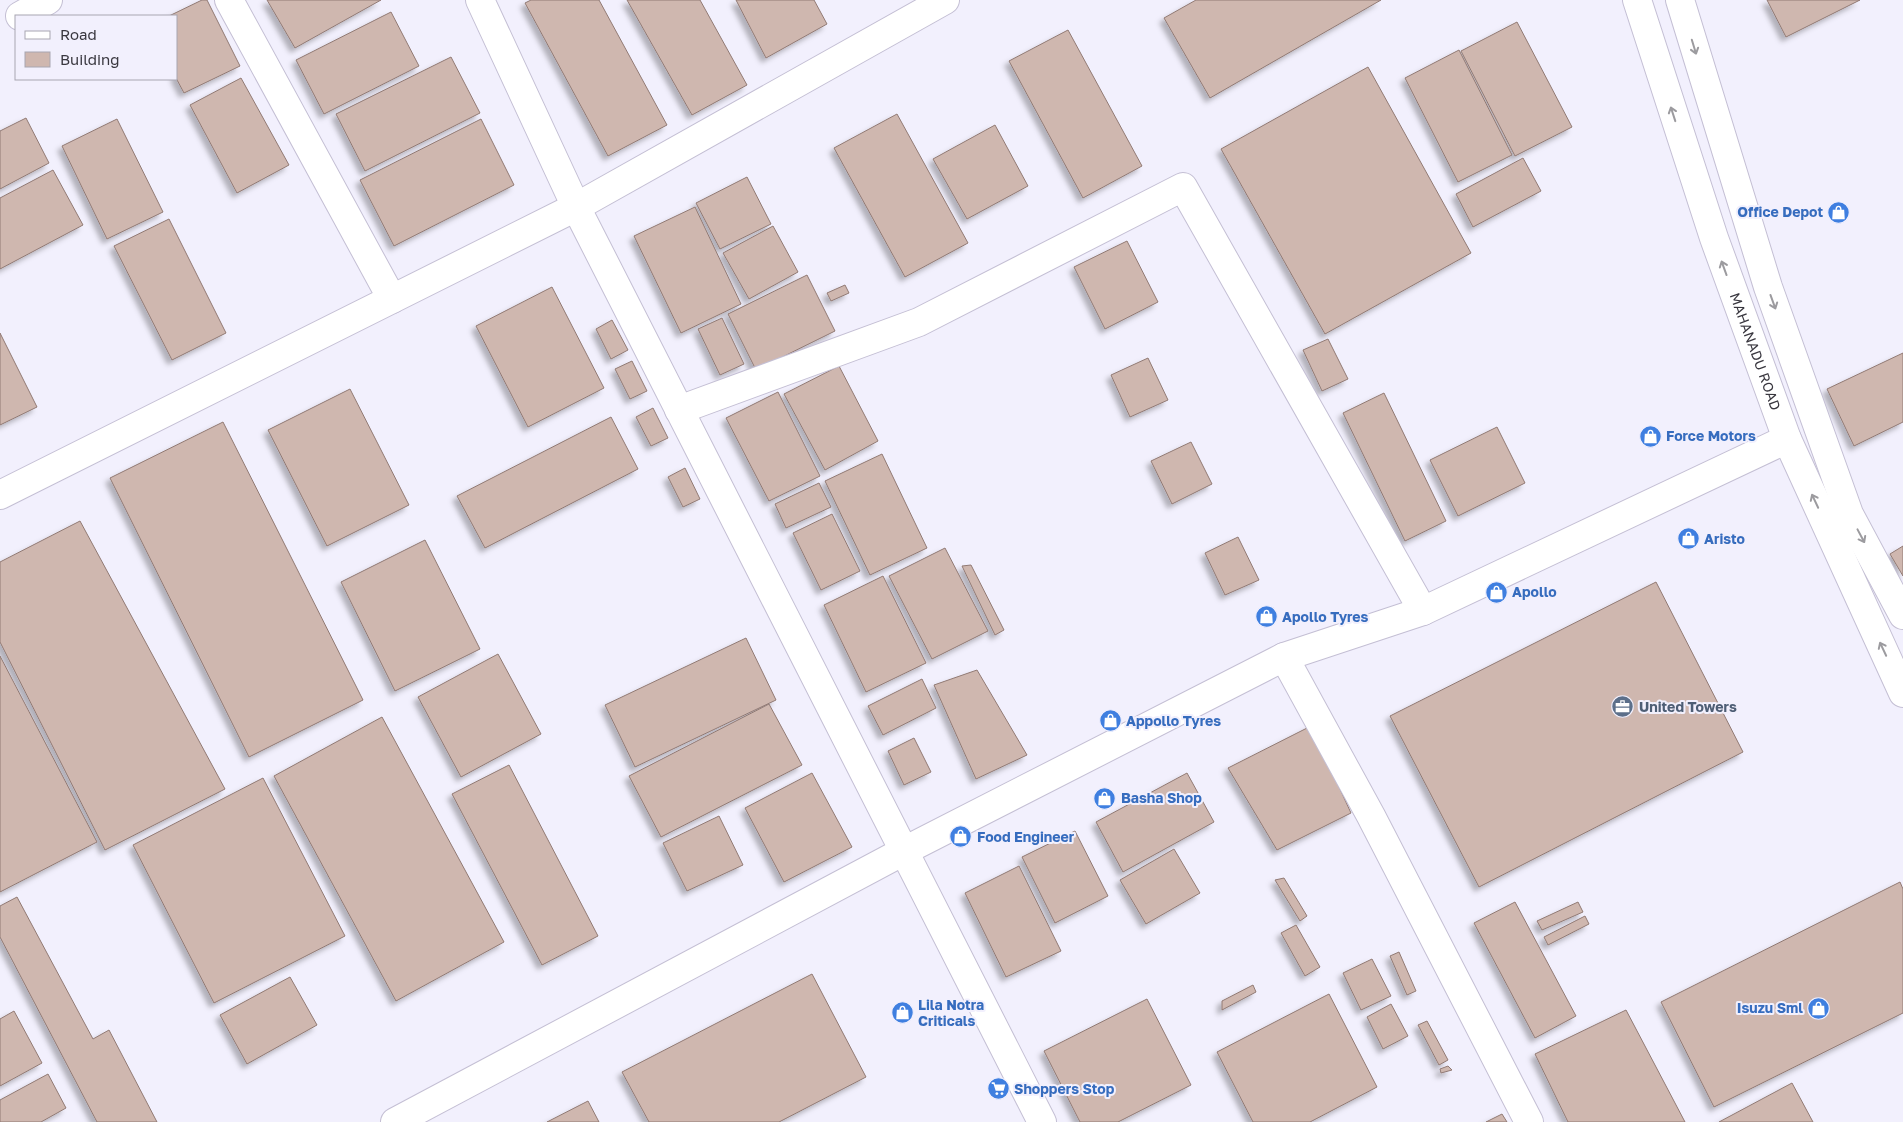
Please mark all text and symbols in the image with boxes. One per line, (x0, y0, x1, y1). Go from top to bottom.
legend (15, 15, 178, 80)
text: Road (60, 25, 97, 43)
one-way arrow (1690, 38, 1699, 54)
text: Building (60, 50, 120, 68)
one-way arrow (1668, 106, 1678, 122)
shop icon: Office Depot (1827, 200, 1851, 224)
place label: Office Depot (1737, 203, 1823, 220)
one-way arrow (1719, 261, 1728, 276)
street label: MAHANADU ROAD (1727, 290, 1785, 413)
one-way arrow (1769, 294, 1778, 309)
shop icon: Force Motors (1638, 424, 1662, 448)
place label: Force Motors (1666, 427, 1756, 444)
one-way arrow (1810, 494, 1820, 509)
shop icon: Aristo (1676, 527, 1700, 551)
one-way arrow (1857, 528, 1866, 543)
place label: Aristo (1704, 530, 1745, 547)
shop icon: Apollo (1484, 580, 1508, 604)
place label: Apollo (1512, 583, 1557, 600)
shop icon: Apollo Tyres (1254, 605, 1278, 629)
place label: Apollo Tyres (1282, 608, 1369, 625)
one-way arrow (1877, 642, 1887, 657)
office icon: United Towers (1611, 695, 1635, 719)
place label: United Towers (1639, 698, 1737, 715)
shop icon: Appollo Tyres (1098, 709, 1122, 733)
place label: Appollo Tyres (1126, 712, 1221, 729)
shop icon: Basha Shop (1093, 786, 1117, 810)
place label: Basha Shop (1121, 789, 1202, 806)
shop icon: Food Engineer (949, 825, 973, 849)
place label: Food Engineer (977, 828, 1075, 845)
place label: Lila Notra Criticals (918, 996, 984, 1029)
shop icon: Isuzu Sml (1807, 996, 1831, 1020)
place label: Isuzu Sml (1737, 999, 1803, 1016)
shop icon: Lila Notra Criticals (890, 1001, 914, 1025)
supermarket icon: Shoppers Stop (986, 1077, 1010, 1101)
place label: Shoppers Stop (1014, 1080, 1115, 1097)

